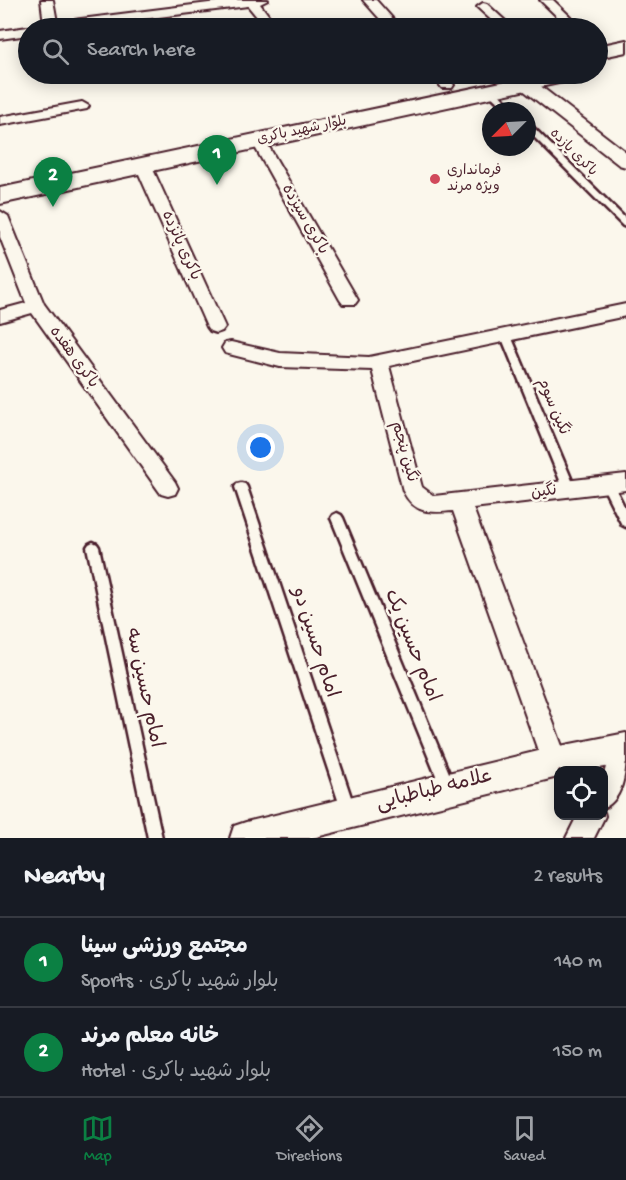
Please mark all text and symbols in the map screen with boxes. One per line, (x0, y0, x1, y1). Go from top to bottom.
search box (18, 18, 608, 84)
icon: search (39, 35, 72, 68)
text: Search here (87, 38, 195, 64)
north arrow (482, 102, 536, 156)
street label: بلوار شهید باکری (256, 113, 348, 149)
street label: باکری یازده (546, 126, 600, 180)
pin: 1 (198, 136, 236, 185)
pin: 2 (34, 158, 72, 207)
place label: فرمانداری ویژه مرند (447, 163, 501, 196)
marker: فرمانداری ویژه مرند (428, 172, 442, 186)
street label: باکری سیزده (276, 181, 332, 259)
street label: باکری پانزده (156, 208, 204, 284)
street label: باکری هفده (44, 323, 102, 393)
street label: نگین سوم (532, 374, 575, 438)
street label: نگین پنجم (386, 419, 423, 484)
your location (246, 433, 275, 462)
street label: نگین (530, 479, 558, 504)
street label: امام حسین دو (285, 583, 344, 701)
street label: امام حسین یک (378, 586, 445, 706)
street label: امام حسین سه (119, 626, 168, 750)
street label: علامه طباطبایی (374, 764, 496, 817)
map controls (554, 766, 608, 820)
button: locate (554, 766, 608, 820)
text: Nearby (24, 862, 105, 893)
text: 2 results (533, 866, 602, 889)
text: مجتمع ورزشی سینا (81, 935, 248, 961)
text: 1 (39, 951, 48, 974)
text: 140 m (554, 951, 602, 974)
text: Sports · بلوار شهید باکری (81, 971, 279, 994)
text: خانه معلم مرند (81, 1025, 219, 1051)
text: 2 (39, 1041, 48, 1064)
text: 150 m (553, 1041, 602, 1064)
text: Hotel · بلوار شهید باکری (81, 1061, 271, 1084)
tab: Map (81, 1112, 114, 1167)
tab: Directions (276, 1112, 342, 1167)
tab: Saved (504, 1112, 545, 1167)

